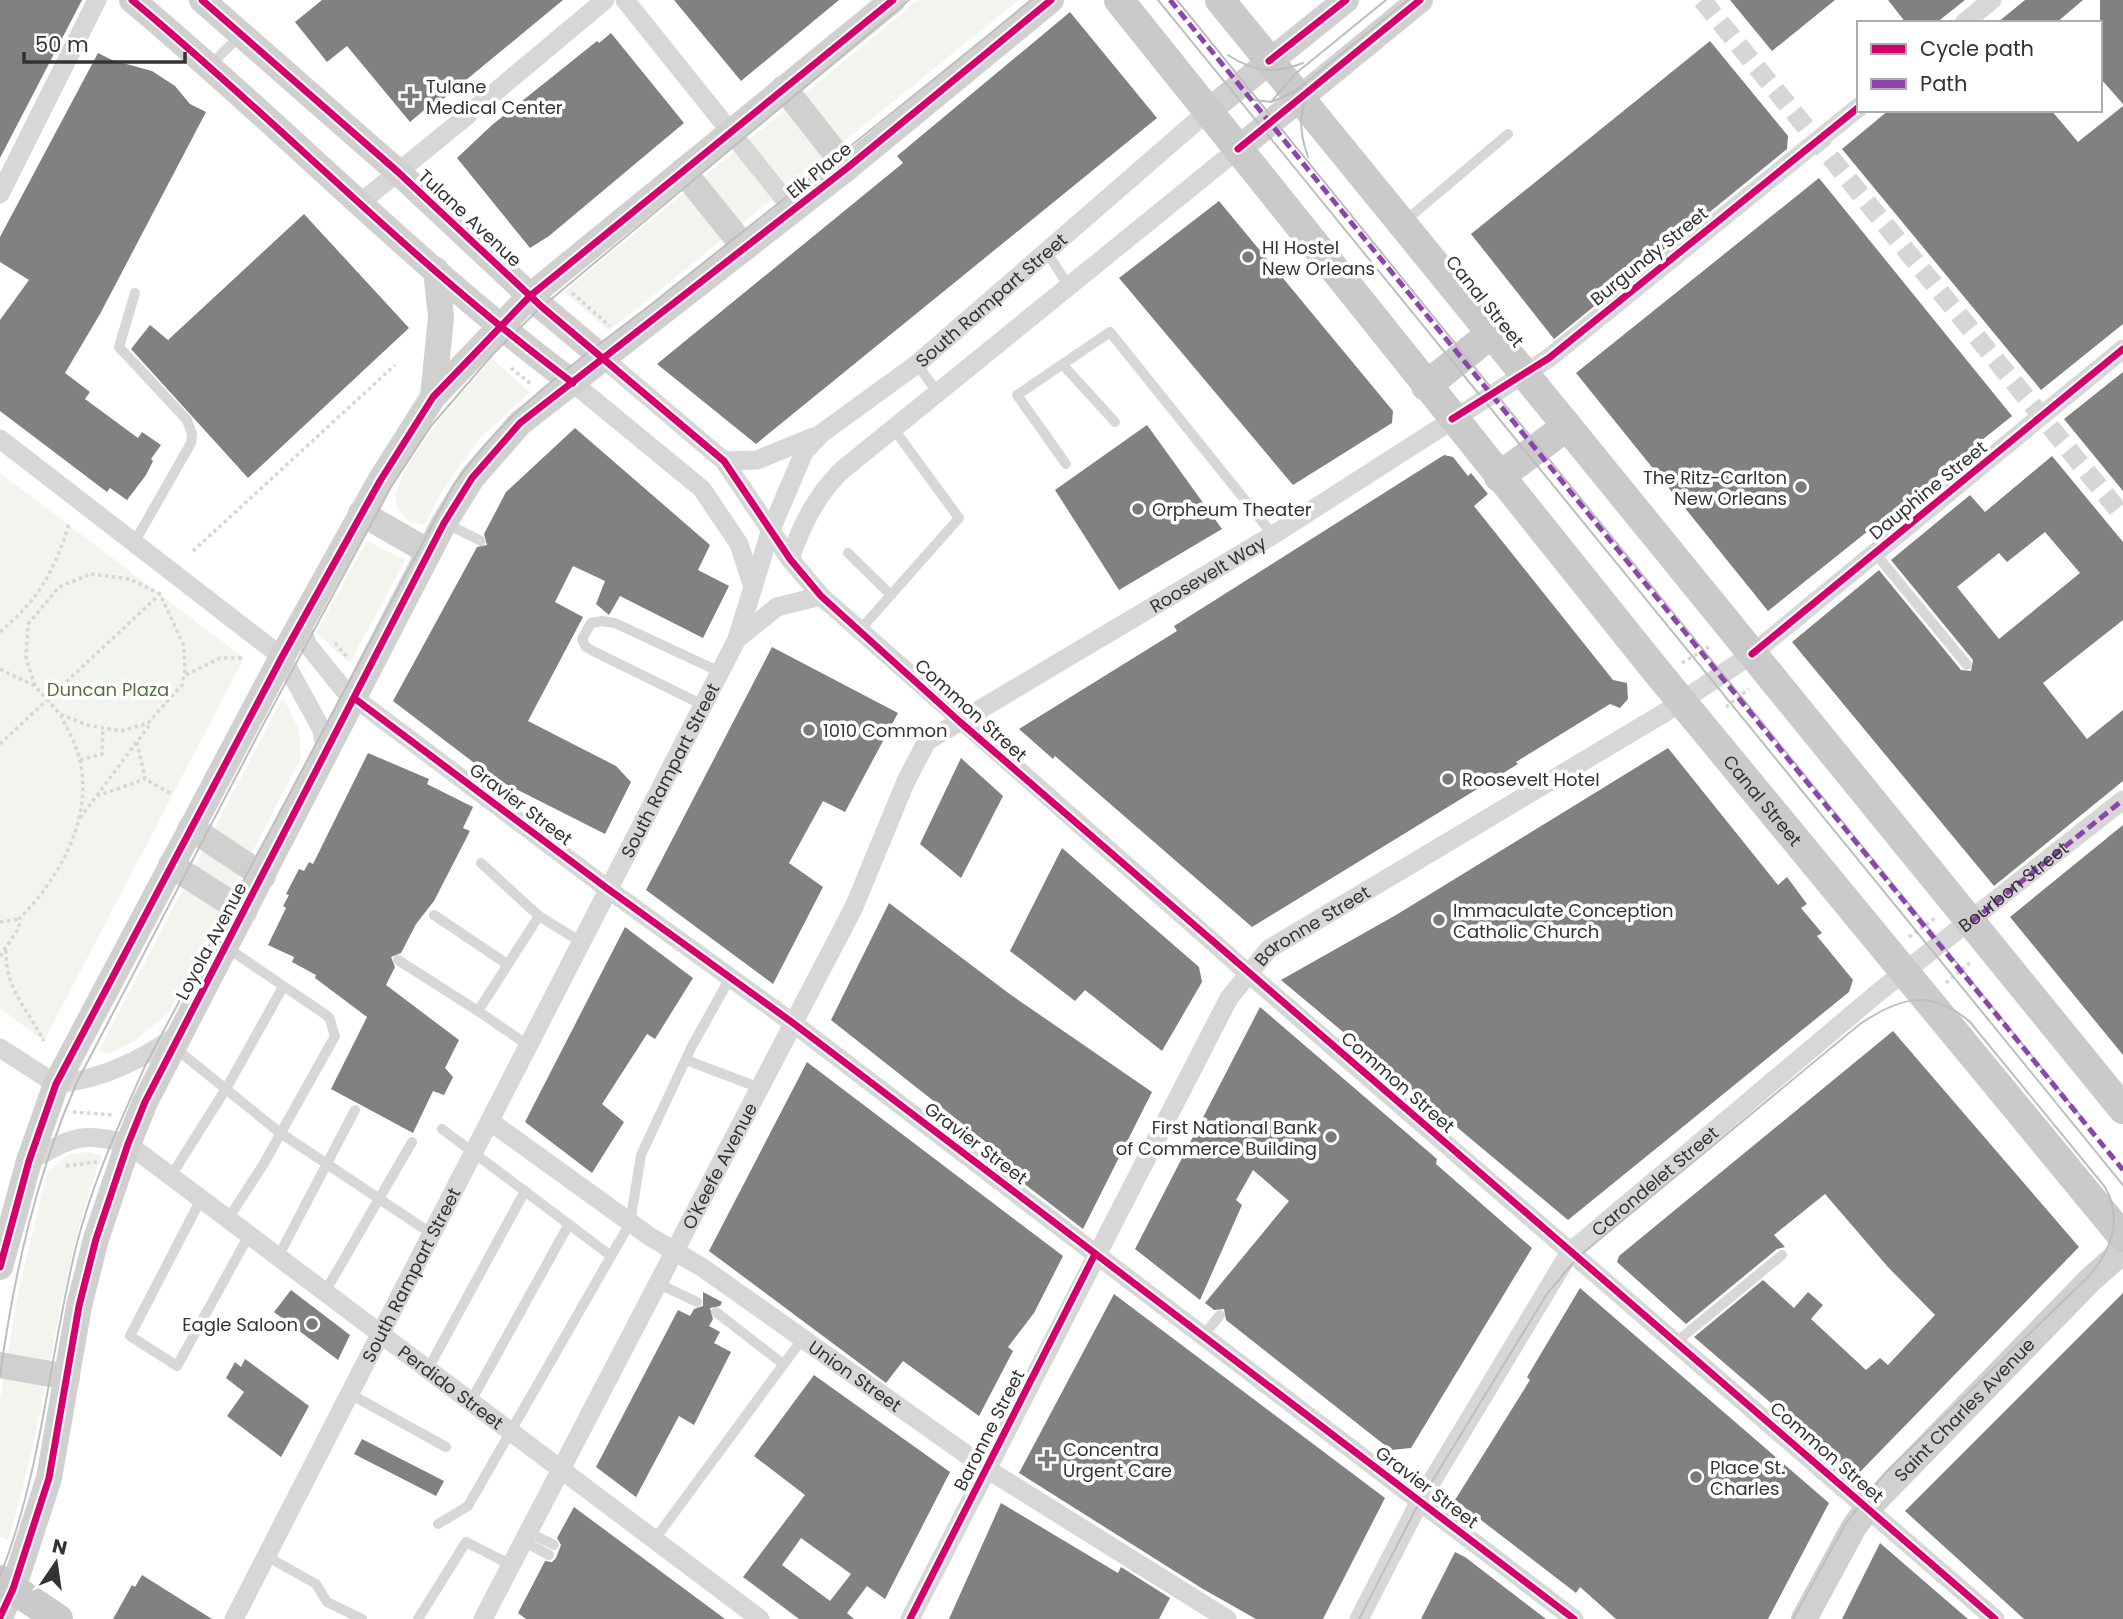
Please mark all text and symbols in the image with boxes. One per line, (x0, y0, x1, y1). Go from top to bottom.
scale bar (24, 21, 186, 65)
legend (1857, 21, 2102, 112)
text: 50 m (35, 30, 89, 59)
text: Cycle path (1920, 34, 2034, 63)
text: Path (1920, 69, 1967, 98)
place label: Tulane Medical Center (426, 74, 563, 120)
marker: Tulane Medical Center (400, 86, 420, 106)
street label: Elk Place (781, 136, 857, 204)
street label: Tulane Avenue (413, 164, 527, 272)
street label: Burgundy Street (1585, 201, 1713, 311)
street label: South Rampart Street (910, 227, 1072, 373)
place label: HI Hostel New Orleans (1262, 235, 1375, 281)
marker: HI Hostel New Orleans (1240, 249, 1256, 265)
street label: Canal Street (1440, 250, 1530, 352)
street label: Dauphine Street (1864, 435, 1992, 545)
place label: The Ritz-Carlton New Orleans (1643, 465, 1787, 511)
marker: The Ritz-Carlton New Orleans (1793, 479, 1809, 495)
place label: Orpheum Theater (1152, 497, 1312, 522)
marker: Orpheum Theater (1130, 501, 1146, 517)
street label: Roosevelt Way (1145, 529, 1271, 618)
street label: Common Street (909, 653, 1033, 767)
park label: Duncan Plaza (47, 677, 169, 702)
street label: South Rampart Street (614, 679, 725, 862)
place label: 1010 Common (823, 718, 947, 743)
marker: 1010 Common (801, 722, 817, 738)
street label: Canal Street (1718, 749, 1808, 851)
street label: Gravier Street (464, 757, 578, 851)
place label: Roosevelt Hotel (1462, 767, 1600, 792)
marker: Roosevelt Hotel (1440, 771, 1456, 787)
street label: Bourbon Street (1953, 835, 2073, 938)
street label: Loyola Avenue (169, 878, 253, 1004)
street label: Baronne Street (1248, 879, 1374, 971)
place label: Immaculate Conception Catholic Church (1453, 898, 1673, 944)
marker: Immaculate Conception Catholic Church (1431, 912, 1447, 928)
street label: Common Street (1336, 1026, 1460, 1138)
street label: Gravier Street (919, 1096, 1033, 1190)
street label: O'Keefe Avenue (676, 1098, 763, 1234)
place label: First National Bank of Commerce Building (1116, 1115, 1318, 1161)
street label: Carondelet Street (1586, 1120, 1723, 1242)
marker: First National Bank of Commerce Building (1323, 1129, 1339, 1145)
street label: South Rampart Street (355, 1183, 466, 1366)
place label: Eagle Saloon (182, 1312, 298, 1337)
marker: Eagle Saloon (304, 1316, 320, 1332)
street label: Saint Charles Avenue (1888, 1332, 2040, 1487)
street label: Union Street (804, 1334, 907, 1417)
street label: Perdido Street (393, 1339, 509, 1435)
street label: Baronne Street (948, 1365, 1030, 1495)
street label: Common Street (1765, 1396, 1889, 1508)
place label: Concentra Urgent Care (1063, 1437, 1172, 1483)
street label: Gravier Street (1370, 1440, 1484, 1534)
marker: Concentra Urgent Care (1037, 1449, 1057, 1469)
place label: Place St. Charles (1710, 1455, 1785, 1501)
marker: Place St. Charles (1688, 1469, 1704, 1485)
north arrow (21, 1528, 91, 1598)
text: N (50, 1532, 70, 1562)

